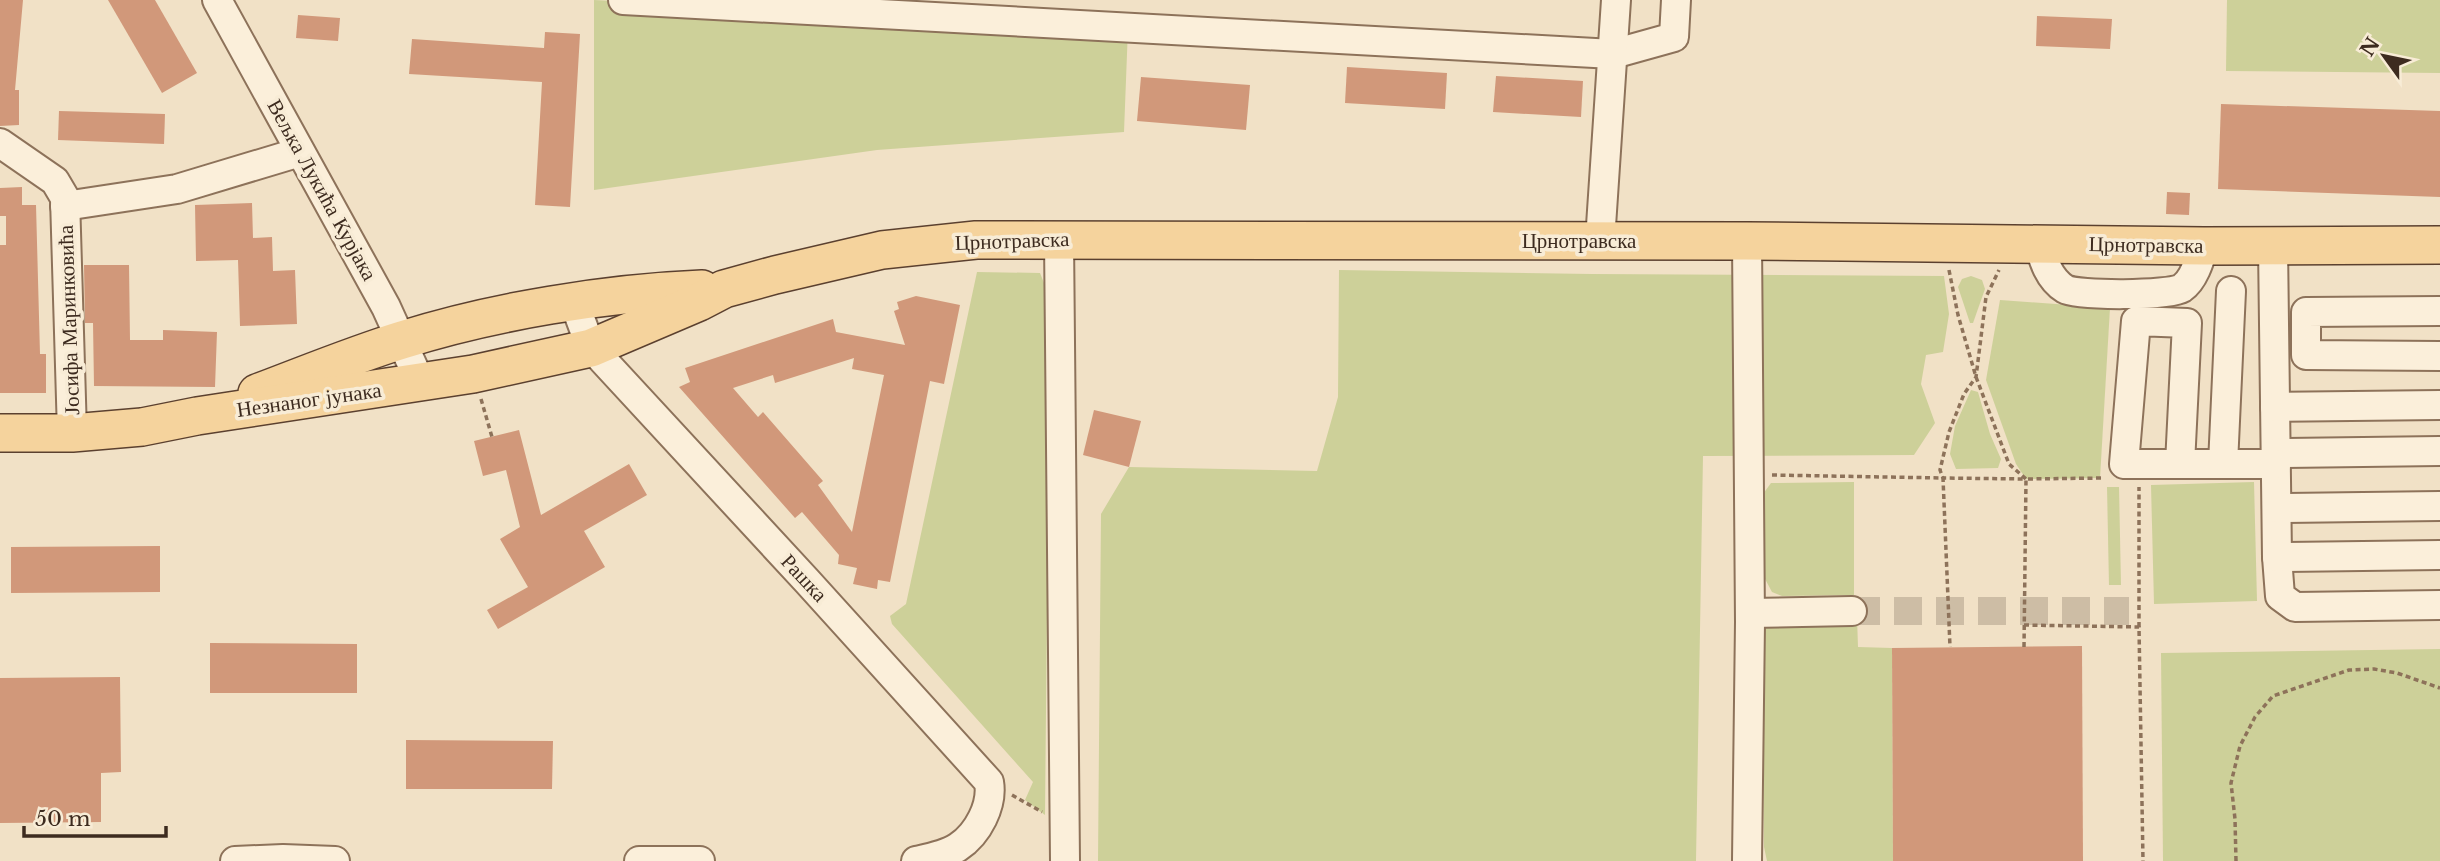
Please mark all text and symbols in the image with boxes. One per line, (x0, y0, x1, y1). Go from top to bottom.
north arrow (2349, 21, 2419, 91)
text: N (2356, 33, 2385, 61)
street label: Вељка Лукића Курјака (261, 95, 383, 286)
street label: Јосифа Маринковића (53, 224, 85, 416)
street label: Црнотравска (954, 226, 1070, 256)
street label: Црнотравска (1522, 228, 1637, 254)
street label: Црнотравска (2088, 231, 2204, 259)
street label: Незнаног јунака (235, 377, 384, 423)
street label: Рашка (775, 549, 833, 608)
scale bar (24, 794, 166, 838)
text: 50 m (35, 806, 91, 832)

